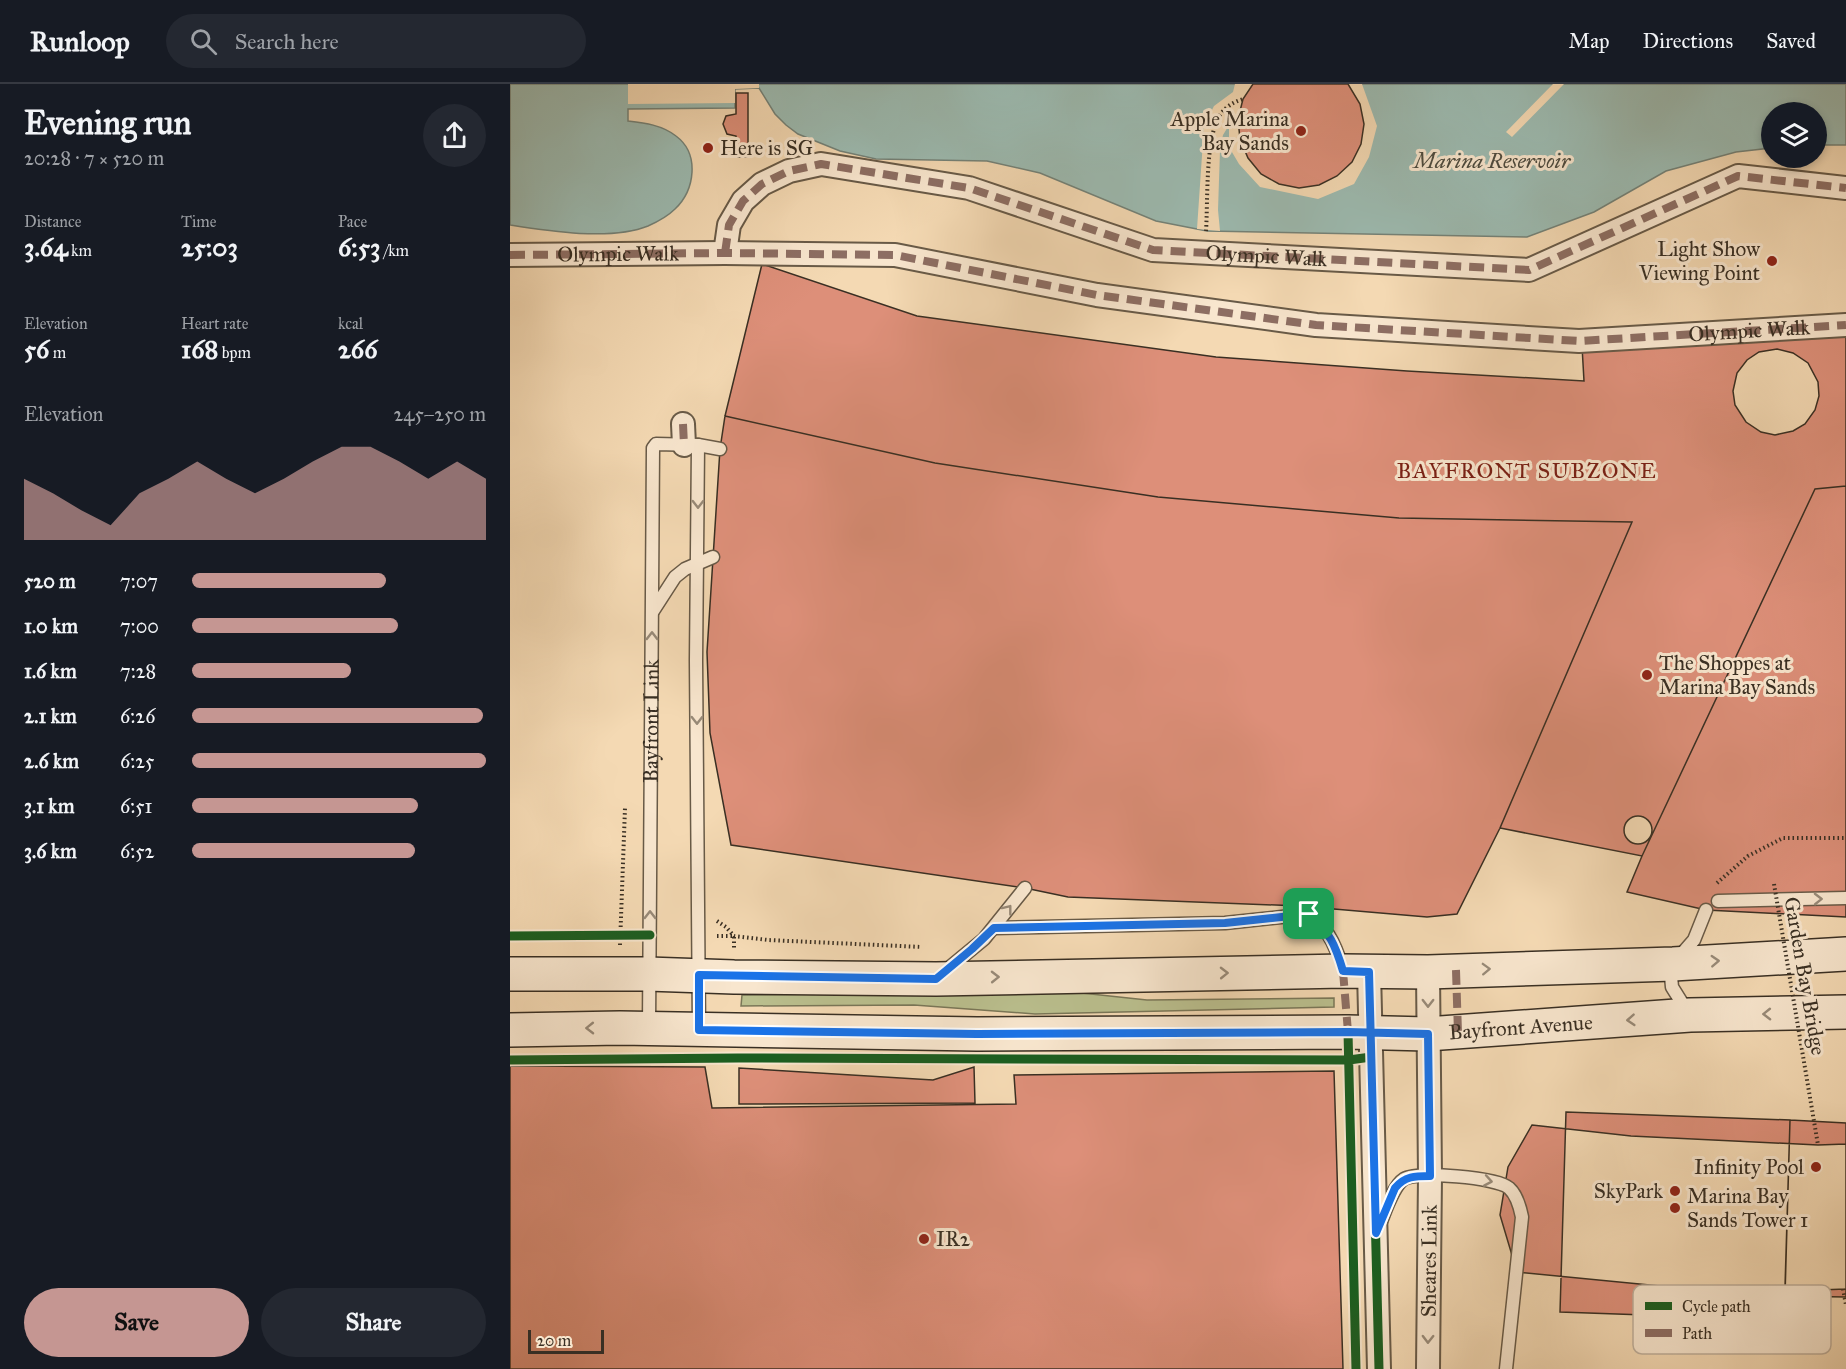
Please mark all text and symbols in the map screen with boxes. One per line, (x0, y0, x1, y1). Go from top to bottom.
search box (166, 14, 586, 68)
text: Runloop (30, 24, 130, 59)
icon: search (187, 25, 220, 58)
text: Search here (235, 28, 339, 55)
text: Map (1569, 28, 1610, 54)
text: Directions (1643, 28, 1733, 54)
text: Saved (1766, 28, 1816, 54)
map controls (1761, 102, 1827, 168)
button: layers (1761, 102, 1827, 168)
text: Evening run (24, 103, 191, 143)
button: share (423, 104, 486, 167)
place label: Apple Marina Bay Sands (1170, 106, 1289, 156)
marker: Apple Marina Bay Sands (1294, 124, 1308, 138)
place label: Here is SG (720, 135, 813, 161)
marker: Here is SG (701, 141, 715, 155)
text: 20:28 · 7 × 520 m (24, 146, 164, 170)
water label: Marina Reservoir (1412, 147, 1572, 174)
text: Distance (24, 212, 81, 231)
text: Time (181, 212, 216, 231)
text: Pace (338, 212, 367, 231)
text: 3.64 (24, 231, 68, 263)
text: 25:03 (181, 231, 238, 263)
text: 6:53 (338, 231, 380, 263)
place label: Light Show Viewing Point (1638, 236, 1761, 286)
street label: Olympic Walk (557, 240, 679, 268)
street label: Olympic Walk (1205, 240, 1328, 272)
text: km (68, 241, 92, 260)
text: /km (380, 241, 409, 260)
marker: Light Show Viewing Point (1765, 254, 1779, 268)
text: Elevation (24, 314, 88, 333)
text: Heart rate (181, 314, 248, 333)
text: kcal (338, 314, 363, 333)
street label: Olympic Walk (1688, 314, 1811, 347)
text: 56 (24, 333, 49, 365)
text: 168 (181, 333, 218, 365)
text: 266 (338, 333, 377, 365)
text: m (49, 343, 66, 362)
text: bpm (218, 343, 251, 362)
text: Elevation (24, 402, 103, 426)
text: 245–250 m (393, 402, 486, 426)
district label: BAYFRONT SUBZONE (1397, 457, 1657, 484)
one-way arrow (692, 499, 704, 508)
text: 520 m (24, 569, 76, 593)
text: 7:07 (120, 569, 158, 593)
text: 1.0 km (24, 614, 78, 638)
text: 7:00 (120, 614, 159, 638)
one-way arrow (646, 632, 658, 641)
place label: The Shoppes at Marina Bay Sands (1659, 650, 1815, 700)
text: 1.6 km (24, 659, 77, 683)
text: 7:28 (120, 659, 156, 683)
street label: Bayfront Link (638, 659, 665, 783)
marker: The Shoppes at Marina Bay Sands (1640, 668, 1654, 682)
text: 2.1 km (24, 704, 77, 728)
text: 6:26 (120, 704, 155, 728)
one-way arrow (691, 715, 703, 724)
text: 2.6 km (24, 749, 79, 773)
text: 6:25 (120, 749, 154, 773)
text: 3.1 km (24, 794, 74, 818)
text: 6:51 (120, 794, 153, 818)
text: 3.6 km (24, 839, 77, 863)
text: 6:52 (120, 839, 154, 863)
pin (1283, 888, 1334, 939)
one-way arrow (1814, 893, 1823, 905)
street label: Garden Bay Bridge (1778, 895, 1832, 1058)
icon: arrive (1292, 897, 1325, 930)
one-way arrow (1001, 905, 1012, 916)
one-way arrow (644, 911, 656, 920)
one-way arrow (1711, 955, 1720, 968)
one-way arrow (1482, 963, 1491, 975)
one-way arrow (1220, 967, 1229, 979)
one-way arrow (990, 971, 999, 984)
one-way arrow (1422, 999, 1434, 1008)
one-way arrow (1762, 1008, 1771, 1020)
street label: Bayfront Avenue (1448, 1009, 1594, 1045)
one-way arrow (1627, 1013, 1636, 1026)
one-way arrow (586, 1022, 595, 1034)
place label: Infinity Pool (1694, 1154, 1804, 1180)
marker: Infinity Pool (1809, 1160, 1823, 1174)
one-way arrow (1483, 1174, 1493, 1187)
place label: SkyPark (1594, 1178, 1663, 1204)
place label: Marina Bay Sands Tower 1 (1687, 1183, 1808, 1233)
marker: SkyPark (1668, 1184, 1682, 1198)
marker: Marina Bay Sands Tower 1 (1668, 1201, 1682, 1215)
street label: Sheares Link (1416, 1204, 1443, 1317)
place label: IR2 (936, 1226, 971, 1252)
marker: IR2 (917, 1232, 931, 1246)
legend (1633, 1285, 1831, 1354)
button: Save (24, 1288, 249, 1357)
button: Share (261, 1288, 486, 1357)
text: Cycle path (1682, 1297, 1751, 1316)
text: Path (1682, 1324, 1712, 1343)
scale bar (528, 1327, 604, 1354)
text: 20 m (537, 1331, 571, 1350)
one-way arrow (1422, 1335, 1434, 1344)

